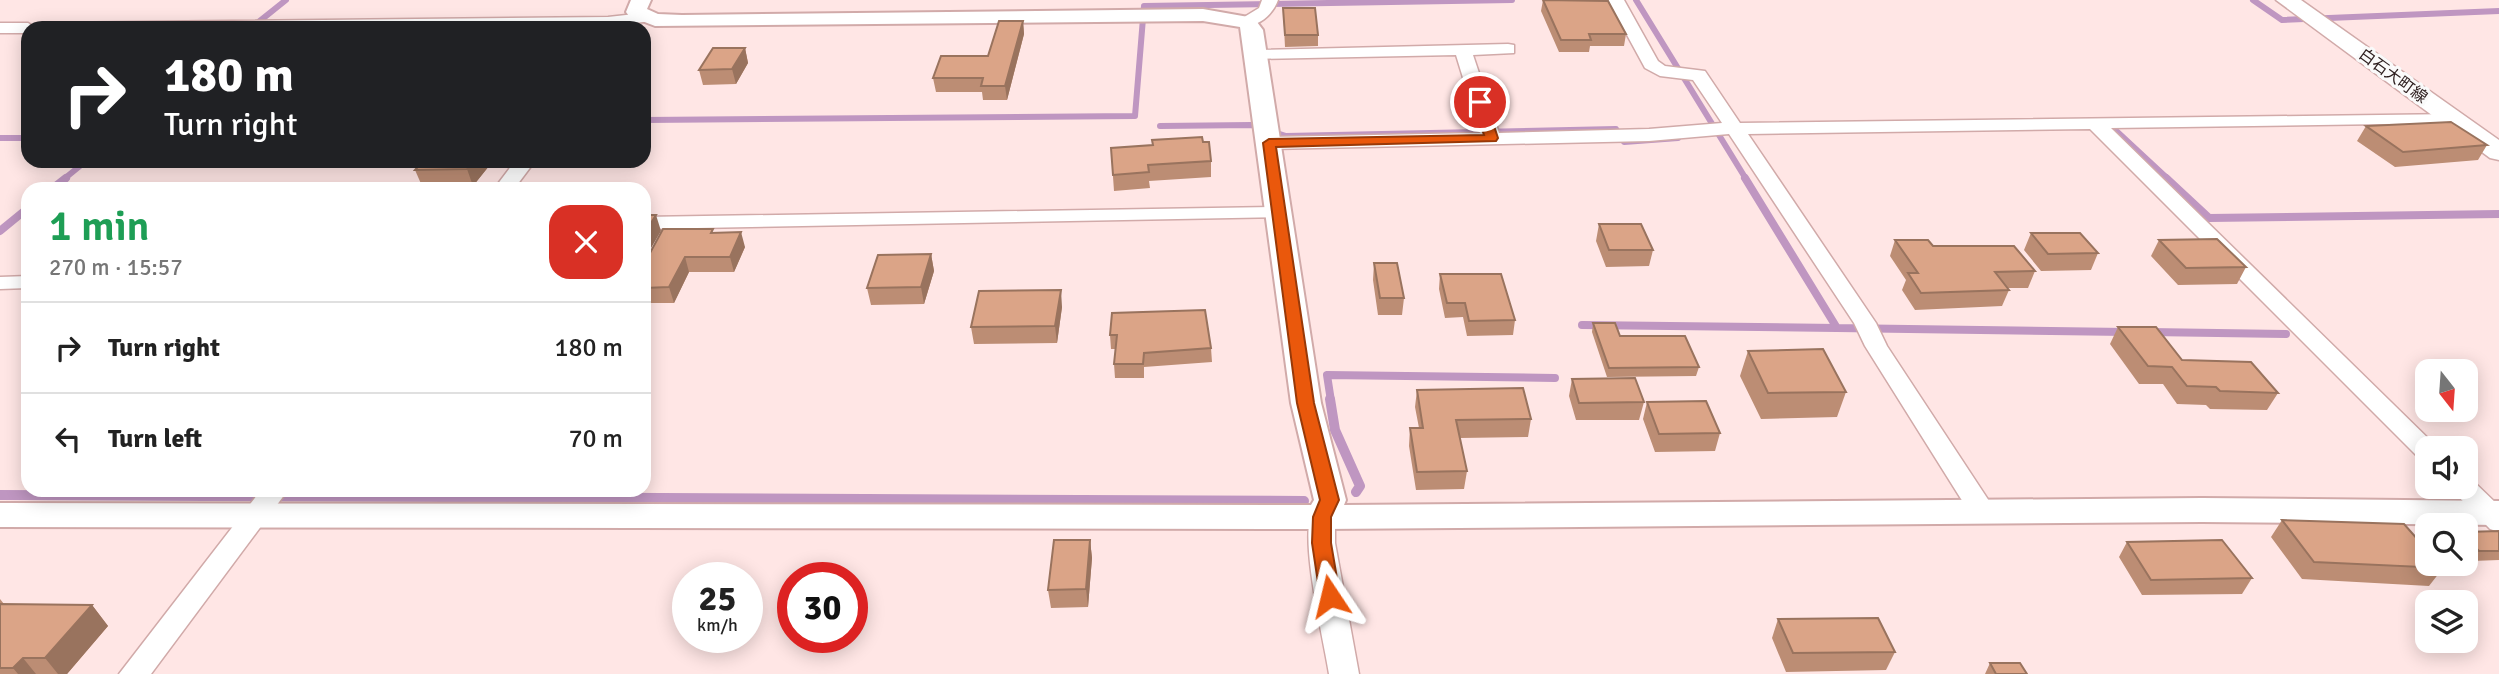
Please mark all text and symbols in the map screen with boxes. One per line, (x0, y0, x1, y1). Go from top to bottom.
street label: 白石大町線 (2355, 44, 2431, 108)
text: 180 m (164, 45, 294, 105)
icon: right (49, 49, 140, 140)
pin (1450, 72, 1510, 132)
icon: arrive (1461, 83, 1499, 121)
text: Turn right (164, 105, 297, 144)
text: 1 min (49, 201, 150, 252)
button: close (549, 205, 623, 279)
text: 270 m · 15:57 (49, 253, 183, 282)
icon: right (49, 329, 87, 367)
text: Turn right (108, 332, 220, 364)
text: 180 m (554, 332, 623, 364)
north arrow (2415, 359, 2478, 422)
map controls (2415, 359, 2478, 653)
icon: left (49, 420, 87, 458)
text: Turn left (108, 423, 202, 455)
text: 70 m (568, 423, 623, 455)
button: sound (2415, 436, 2478, 499)
button: search (2415, 513, 2478, 576)
position arrow (1293, 559, 1367, 633)
speed limit sign: 30 (777, 562, 868, 653)
text: 25 (699, 577, 736, 620)
button: layers (2415, 590, 2478, 653)
text: km/h (697, 614, 738, 636)

